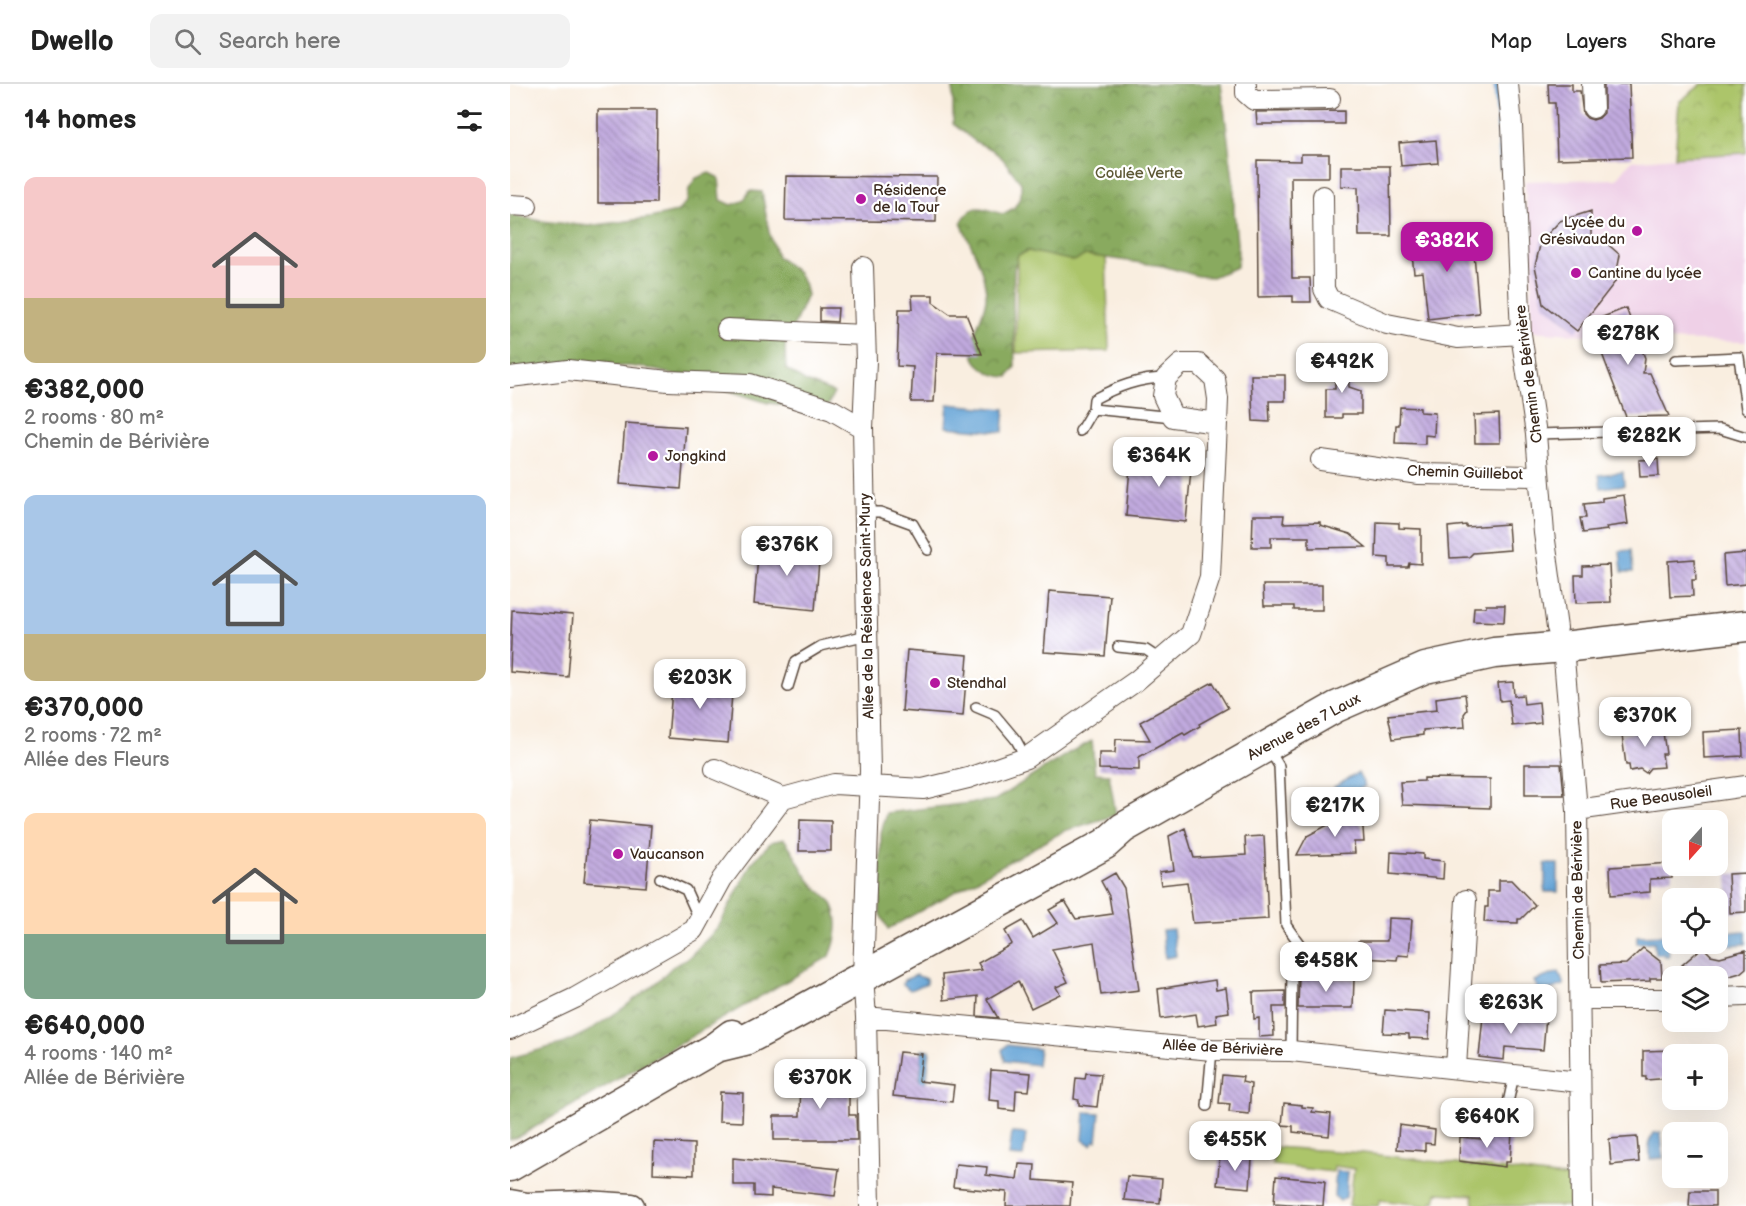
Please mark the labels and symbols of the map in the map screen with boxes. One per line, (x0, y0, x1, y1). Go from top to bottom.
park label: Coulée Verte (1095, 164, 1183, 183)
place label: Résidence de la Tour (873, 181, 947, 217)
marker: Résidence de la Tour (854, 192, 868, 206)
place label: Lycée du Grésivaudan (1540, 213, 1625, 249)
pin: €382K (1405, 222, 1489, 273)
marker: Lycée du Grésivaudan (1630, 224, 1644, 238)
place label: Cantine du lycée (1588, 264, 1702, 283)
marker: Cantine du lycée (1569, 266, 1583, 280)
street label: Chemin de Bérivière (1511, 304, 1547, 444)
pin: €278K (1586, 315, 1670, 366)
pin: €492K (1300, 343, 1384, 394)
pin: €282K (1607, 417, 1691, 468)
pin: €364K (1117, 437, 1201, 488)
place label: Jongkind (665, 447, 726, 466)
marker: Jongkind (646, 449, 660, 463)
street label: Chemin Guillebot (1407, 461, 1524, 485)
street label: Allée de la Résidence Saint-Mury (856, 493, 878, 719)
pin: €376K (745, 526, 829, 577)
pin: €203K (658, 659, 742, 710)
place label: Stendhal (947, 674, 1006, 693)
marker: Stendhal (928, 676, 942, 690)
street label: Avenue des 7 Laux (1244, 689, 1364, 765)
pin: €370K (1603, 697, 1687, 748)
street label: Rue Beausoleil (1609, 781, 1713, 815)
pin: €217K (1293, 787, 1377, 838)
north arrow (1662, 810, 1728, 876)
street label: Chemin de Bérivière (1567, 820, 1589, 960)
place label: Vaucanson (630, 845, 704, 864)
marker: Vaucanson (611, 847, 625, 861)
pin: €458K (1284, 942, 1368, 993)
pin: €263K (1469, 984, 1553, 1035)
street label: Allée de Bérivière (1162, 1035, 1284, 1061)
pin: €370K (778, 1059, 862, 1110)
pin: €640K (1445, 1098, 1529, 1149)
pin: €455K (1193, 1121, 1277, 1172)

